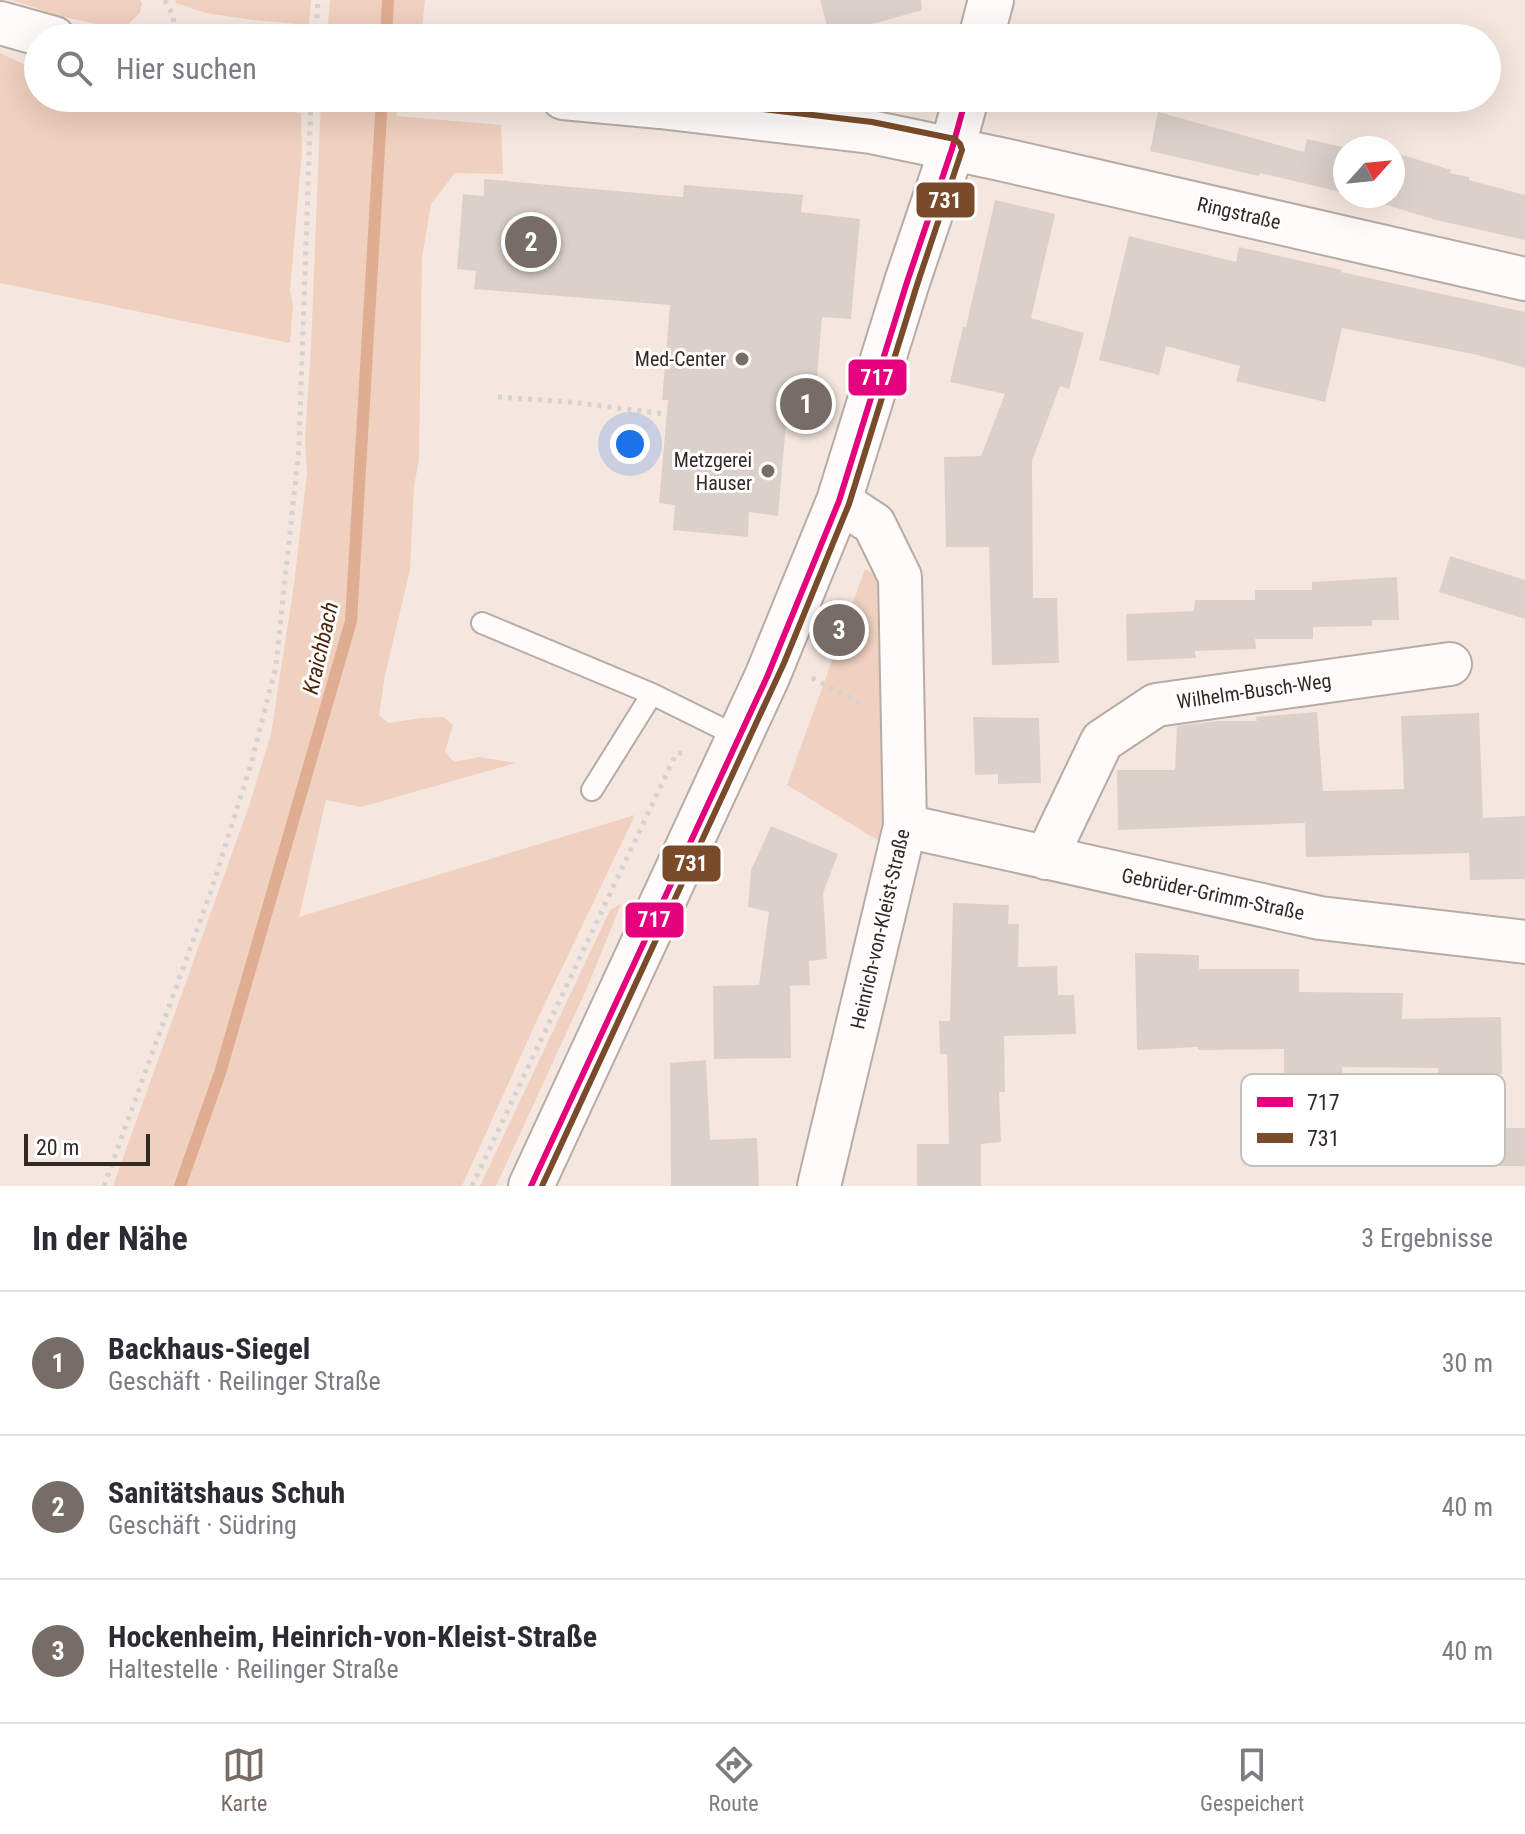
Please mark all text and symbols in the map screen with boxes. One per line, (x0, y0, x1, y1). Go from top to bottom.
search box (24, 24, 1501, 112)
icon: search (52, 46, 96, 90)
text: Hier suchen (116, 51, 257, 86)
north arrow (1333, 136, 1405, 208)
line badge: 731 (915, 181, 976, 219)
text: 731 (928, 188, 962, 213)
street label: Ringstraße (1195, 192, 1283, 234)
pin: 2 (505, 212, 557, 272)
place label: Med-Center (635, 347, 726, 371)
marker: Med-Center (733, 350, 751, 368)
line badge: 717 (847, 358, 908, 397)
text: 717 (860, 365, 894, 390)
pin: 1 (780, 374, 832, 434)
your location (610, 424, 650, 464)
place label: Metzgerei Hauser (674, 448, 752, 495)
marker: Metzgerei Hauser (759, 462, 777, 480)
water label: Kraichbach (298, 600, 343, 697)
pin: 3 (813, 600, 865, 660)
street label: Wilhelm-Busch-Weg (1175, 668, 1333, 714)
street label: Heinrich-von-Kleist-Straße (845, 827, 915, 1031)
line badge: 731 (661, 844, 722, 883)
text: 731 (674, 851, 708, 876)
street label: Gebrüder-Grimm-Straße (1119, 863, 1307, 925)
line badge: 717 (624, 901, 685, 939)
text: 717 (637, 907, 671, 932)
legend (1241, 1074, 1505, 1166)
text: 717 (1307, 1090, 1340, 1115)
text: 731 (1307, 1126, 1340, 1151)
scale bar (24, 1130, 150, 1166)
text: 20 m (36, 1135, 79, 1160)
text: In der Nähe (32, 1218, 188, 1258)
text: 3 Ergebnisse (1361, 1223, 1493, 1253)
text: Backhaus-Siegel (108, 1331, 310, 1366)
text: 1 (51, 1348, 65, 1378)
text: 30 m (1442, 1348, 1493, 1378)
text: Geschäft · Reilinger Straße (108, 1366, 381, 1396)
text: Sanitätshaus Schuh (108, 1475, 345, 1510)
text: 2 (51, 1492, 65, 1522)
text: 40 m (1442, 1492, 1493, 1522)
text: Geschäft · Südring (108, 1510, 297, 1540)
text: Hockenheim, Heinrich-von-Kleist-Straße (108, 1619, 597, 1654)
text: 3 (51, 1636, 65, 1666)
text: 40 m (1442, 1636, 1493, 1666)
text: Haltestelle · Reilinger Straße (108, 1654, 399, 1684)
tab: Karte (221, 1743, 267, 1816)
tab: Route (709, 1743, 759, 1816)
tab: Gespeichert (1200, 1743, 1304, 1816)

